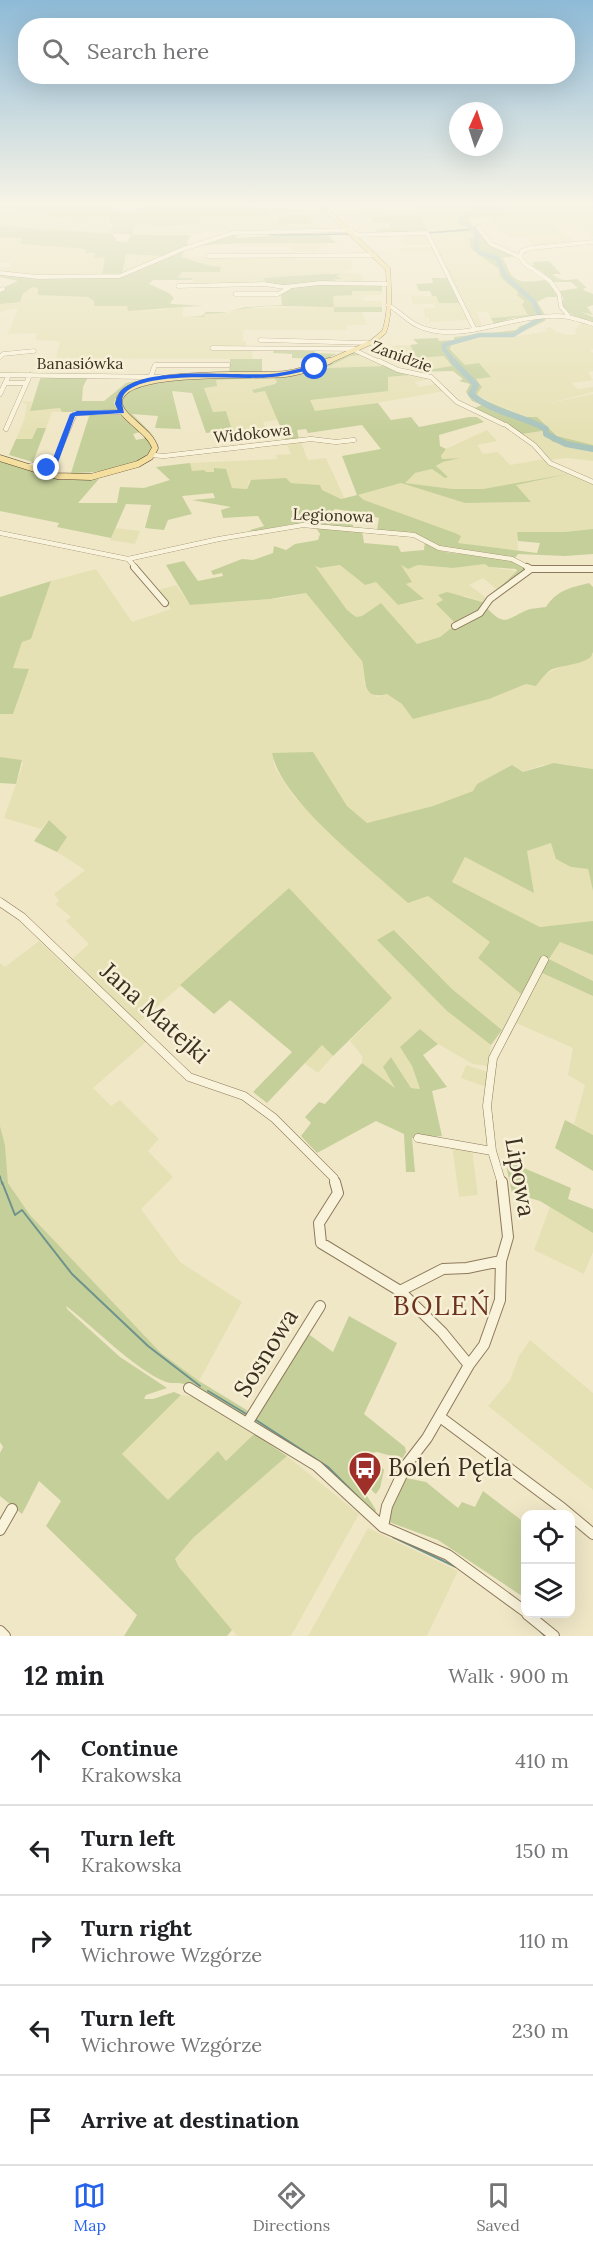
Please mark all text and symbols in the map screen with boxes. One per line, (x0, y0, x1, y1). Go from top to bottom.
search box (18, 18, 575, 84)
icon: search (39, 35, 72, 68)
text: Search here (87, 37, 209, 65)
north arrow (449, 102, 503, 156)
street label: Zanidzie (369, 336, 435, 376)
street label: Banasiówka (37, 353, 123, 373)
route start (301, 353, 327, 379)
street label: Widokowa (212, 419, 292, 447)
route end (33, 454, 59, 480)
street label: Legionowa (292, 504, 374, 526)
street label: Jana Matejki (93, 955, 216, 1070)
street label: Lipowa (498, 1135, 543, 1219)
district label: BOLEŃ (393, 1288, 491, 1322)
street label: Sosnowa (226, 1303, 305, 1403)
bus stop icon: Boleń Pętla (347, 1450, 383, 1497)
place label: Boleń Pętla (388, 1452, 513, 1483)
map controls (521, 1510, 575, 1618)
button: locate (521, 1510, 575, 1564)
button: layers (521, 1564, 575, 1618)
text: 12 min (24, 1659, 104, 1692)
text: Walk · 900 m (448, 1663, 569, 1688)
text: Continue (81, 1734, 178, 1762)
icon: ahead (24, 1744, 57, 1777)
text: 410 m (515, 1748, 569, 1773)
text: Krakowska (81, 1762, 182, 1787)
text: Turn left (81, 1824, 175, 1852)
icon: left (24, 1834, 57, 1867)
text: 150 m (515, 1838, 569, 1863)
text: Krakowska (81, 1852, 182, 1877)
text: Turn right (81, 1914, 192, 1942)
icon: right (24, 1924, 57, 1957)
text: 110 m (519, 1928, 569, 1953)
text: Wichrowe Wzgórze (81, 1942, 262, 1967)
text: Turn left (81, 2004, 175, 2032)
icon: left (24, 2014, 57, 2047)
text: 230 m (512, 2018, 569, 2043)
text: Wichrowe Wzgórze (81, 2032, 262, 2057)
icon: arrive (24, 2104, 57, 2137)
text: Arrive at destination (81, 2106, 299, 2134)
tab: Map (73, 2179, 106, 2235)
tab: Directions (253, 2179, 330, 2235)
tab: Saved (476, 2179, 520, 2235)

